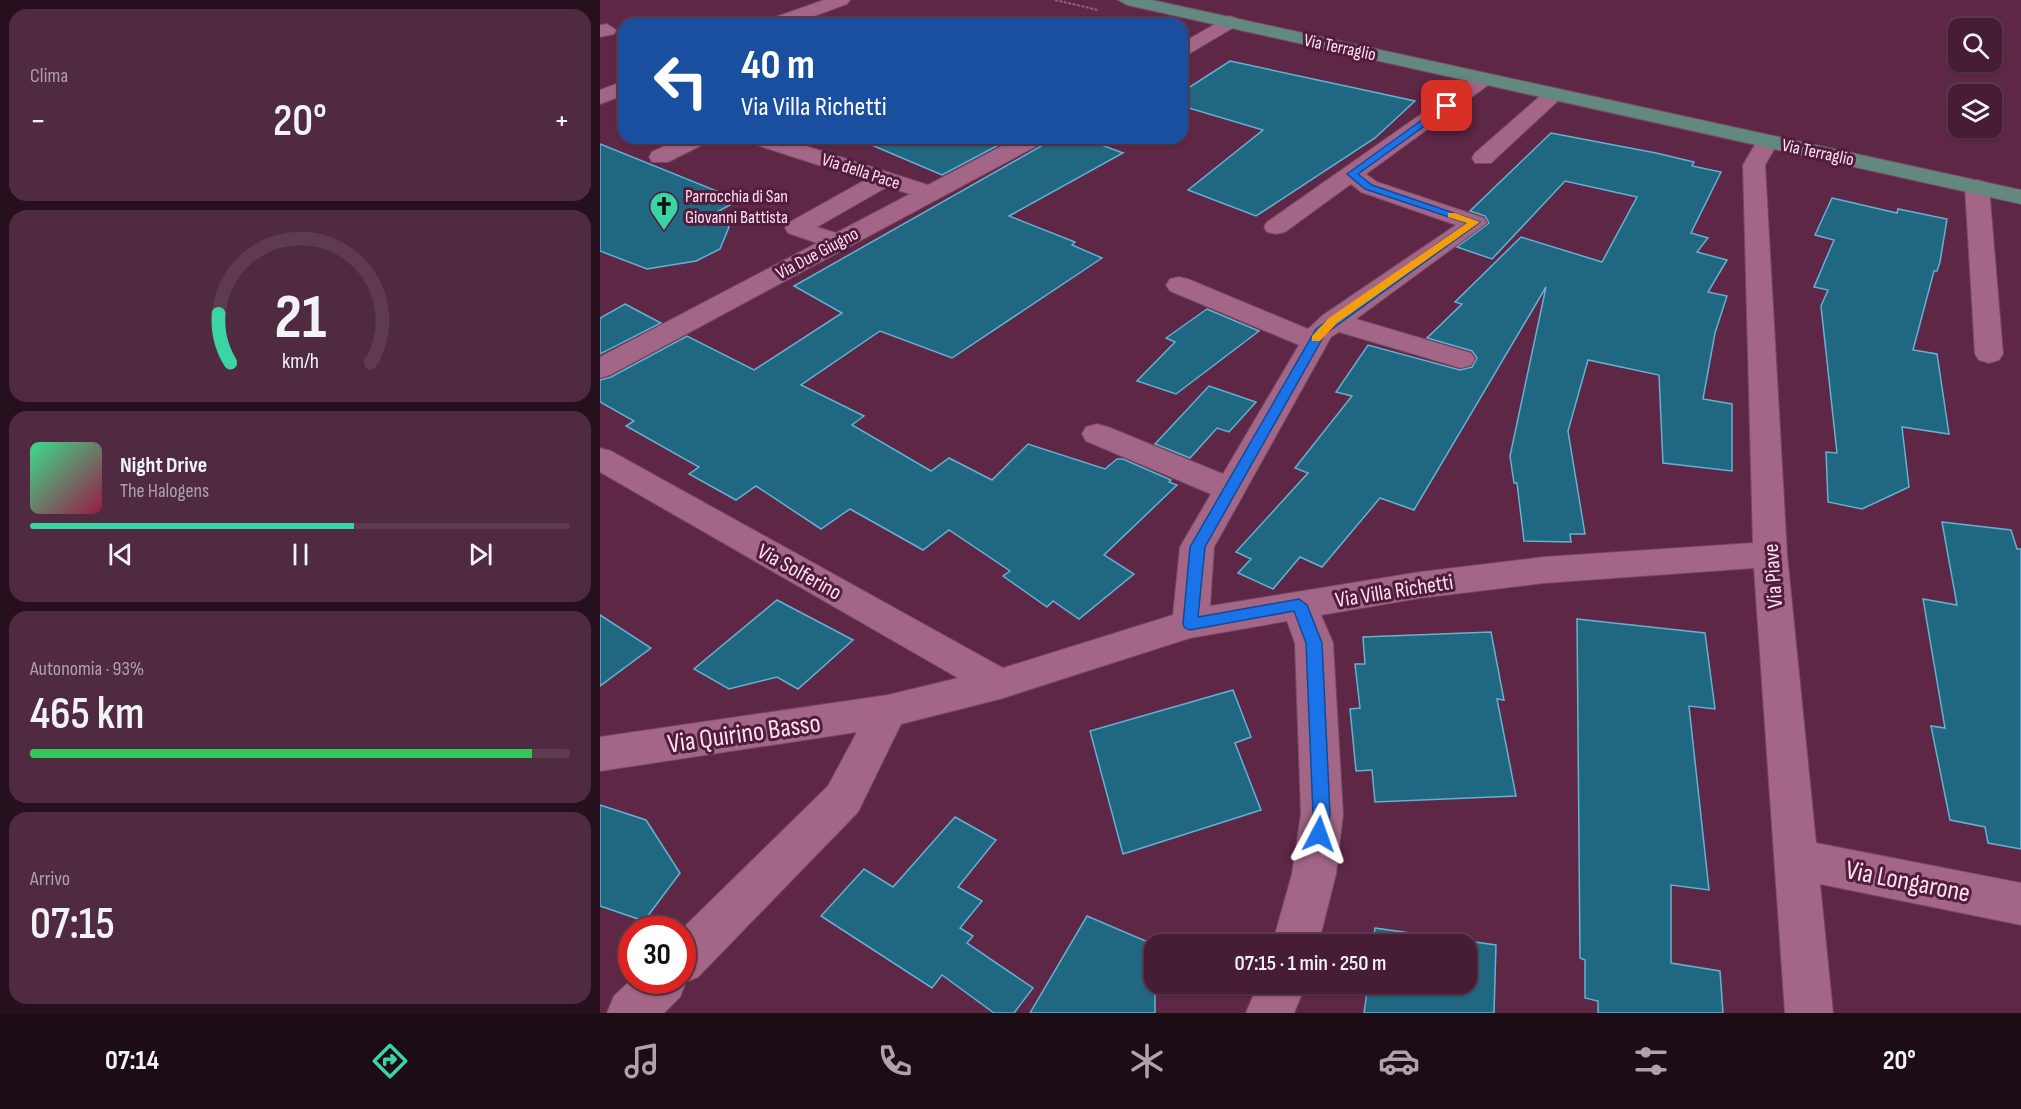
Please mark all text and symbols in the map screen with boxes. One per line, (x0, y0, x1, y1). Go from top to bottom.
map controls (1948, 18, 2002, 138)
button: search (1948, 18, 2002, 72)
street label: Via Terraglio (1302, 30, 1378, 65)
text: 40 m (741, 40, 815, 91)
icon: left (642, 42, 720, 120)
text: Clima (30, 64, 68, 88)
pin (1421, 80, 1472, 131)
button: layers (1948, 84, 2002, 138)
icon: arrive (1430, 89, 1463, 122)
text: Via Villa Richetti (741, 91, 887, 123)
text: 20° (273, 94, 327, 149)
text: − (30, 101, 46, 141)
text: + (554, 101, 570, 141)
street label: Via Terraglio (1780, 135, 1856, 170)
street label: Via della Pace (819, 149, 903, 194)
place label: Parrocchia di San Giovanni Battista (685, 186, 788, 228)
church icon: Parrocchia di San Giovanni Battista (648, 190, 680, 232)
street label: Via Due Giugno (773, 223, 862, 284)
text: 21 (274, 281, 326, 356)
text: km/h (281, 349, 319, 374)
text: Night Drive (120, 452, 207, 479)
text: The Halogens (120, 479, 209, 503)
icon: previous (104, 538, 137, 571)
icon: pause (284, 538, 317, 571)
icon: next (464, 538, 497, 571)
street label: Via Solferino (752, 538, 846, 606)
street label: Via Piave (1758, 543, 1789, 609)
street label: Via Villa Richetti (1333, 569, 1455, 614)
text: Autonomia · 93% (30, 657, 144, 681)
text: 465 km (30, 687, 144, 742)
street label: Via Quirino Basso (666, 707, 823, 761)
position arrow (1287, 802, 1351, 866)
street label: Via Longarone (1843, 854, 1973, 910)
text: Arrivo (30, 867, 70, 891)
text: 07:15 (30, 897, 115, 952)
speed limit sign: 30 (618, 916, 696, 994)
text: 07:15 · 1 min · 250 m (1235, 950, 1386, 977)
icon: directions (369, 1040, 411, 1082)
icon: music (621, 1040, 663, 1082)
icon: phone (874, 1040, 916, 1082)
icon: climate (1126, 1040, 1168, 1082)
icon: car (1378, 1040, 1420, 1082)
icon: filters (1630, 1040, 1672, 1082)
text: 07:14 (105, 1045, 159, 1077)
text: 20° (1883, 1045, 1916, 1077)

